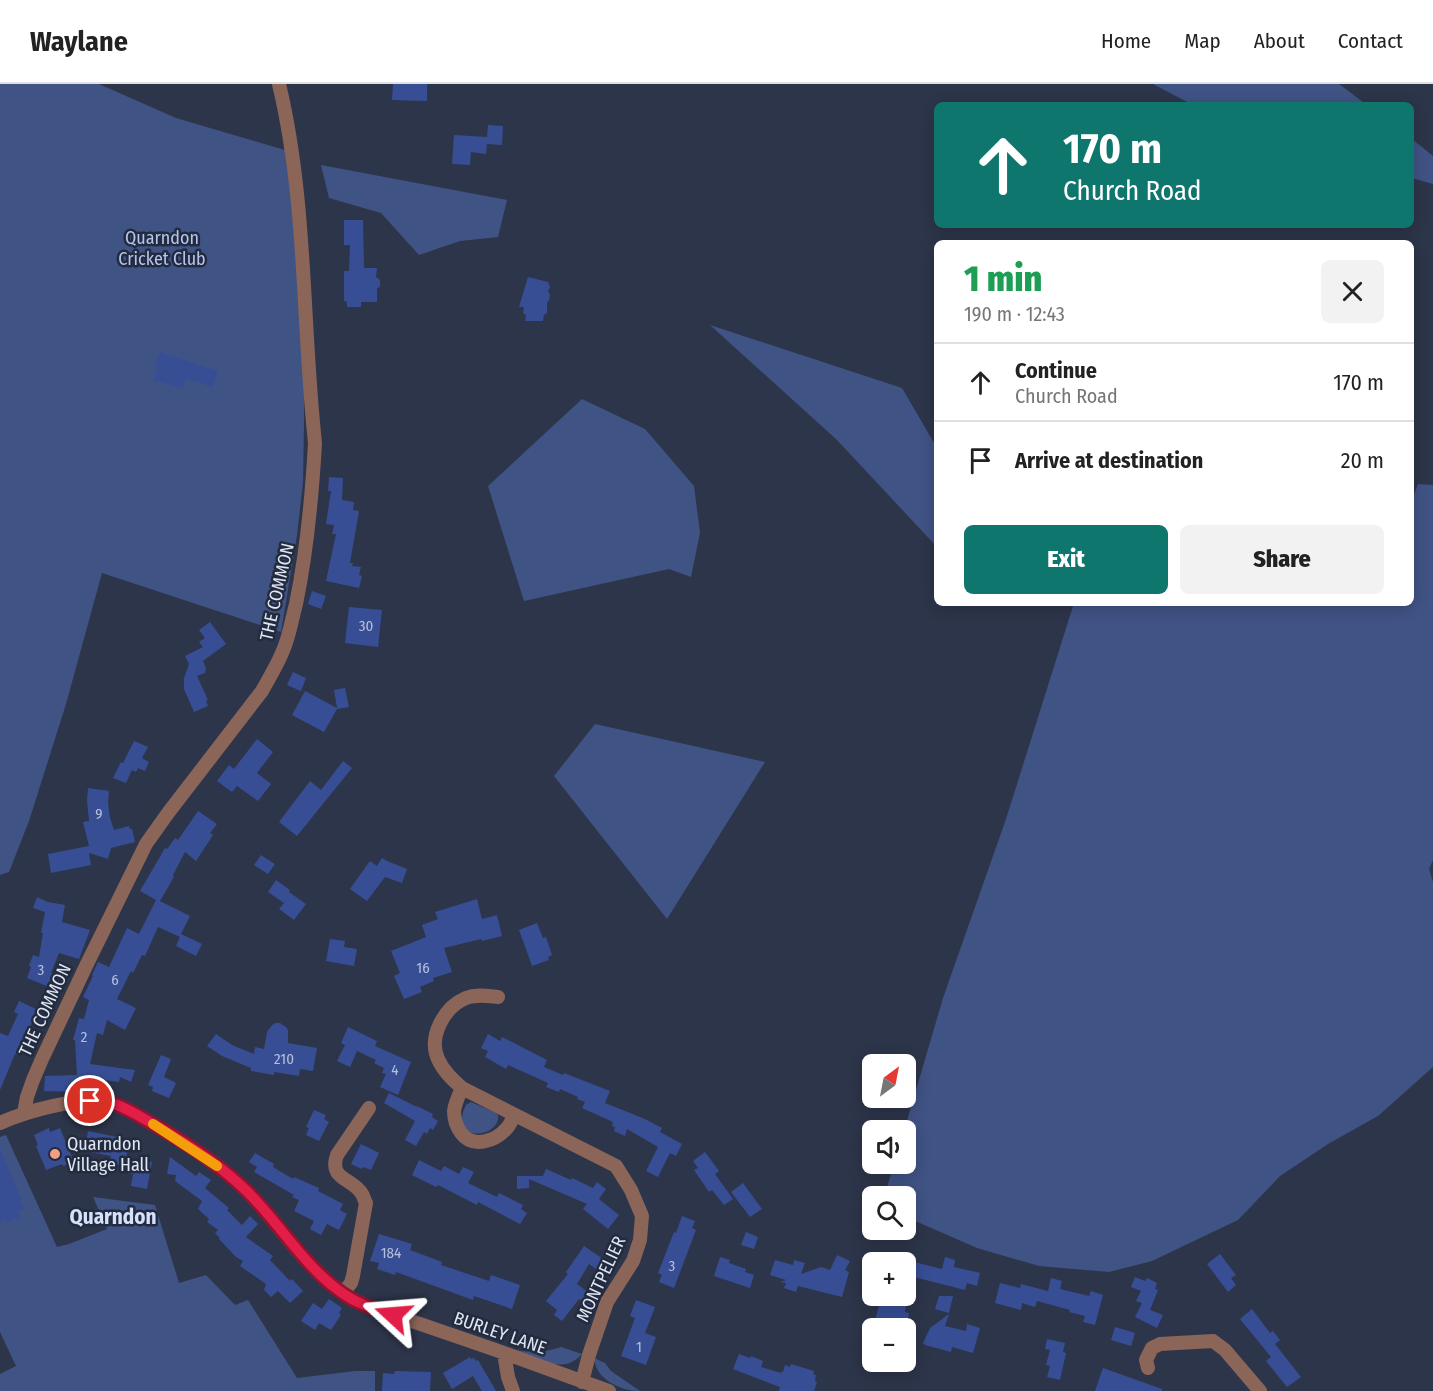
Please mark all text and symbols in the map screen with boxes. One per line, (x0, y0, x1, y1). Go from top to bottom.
text: Waylane (30, 25, 128, 58)
text: Home (1101, 28, 1151, 54)
text: Map (1184, 28, 1221, 54)
text: About (1254, 28, 1305, 54)
text: Contact (1338, 28, 1403, 54)
text: 170 m (1063, 124, 1162, 174)
icon: ahead (964, 126, 1042, 204)
text: Church Road (1063, 175, 1202, 207)
park label: Quarndon Cricket Club (118, 227, 206, 270)
text: 1 min (964, 257, 1042, 301)
button: close (1321, 260, 1384, 323)
text: 190 m · 12:43 (964, 302, 1065, 326)
text: Continue (1015, 357, 1097, 384)
icon: ahead (964, 366, 997, 399)
text: 170 m (1333, 369, 1384, 396)
text: Church Road (1015, 384, 1118, 408)
icon: arrive (964, 444, 997, 477)
text: Arrive at destination (1015, 447, 1203, 474)
text: 20 m (1341, 447, 1384, 474)
button: Exit (964, 525, 1168, 594)
button: Share (1180, 525, 1384, 594)
street label: THE COMMON (255, 541, 299, 643)
house number: 30 (359, 617, 373, 635)
house number: 9 (95, 805, 103, 823)
house number: 16 (416, 959, 430, 977)
street label: THE COMMON (14, 960, 76, 1060)
house number: 3 (38, 961, 45, 979)
house number: 6 (111, 971, 119, 989)
house number: 2 (81, 1028, 88, 1046)
house number: 210 (274, 1050, 294, 1068)
north arrow (862, 1054, 916, 1108)
map controls (862, 1054, 916, 1372)
house number: 4 (391, 1061, 399, 1079)
pin (64, 1075, 115, 1126)
icon: arrive (73, 1084, 106, 1117)
button: sound (862, 1120, 916, 1174)
place label: Quarndon Village Hall (67, 1133, 149, 1176)
marker: Quarndon Village Hall (48, 1147, 62, 1161)
button: search (862, 1186, 916, 1240)
district label: Quarndon (70, 1204, 156, 1230)
street label: MONTPELIER (572, 1233, 630, 1325)
house number: 184 (381, 1244, 401, 1262)
button: + (862, 1252, 916, 1306)
house number: 3 (669, 1257, 676, 1275)
position arrow (361, 1283, 425, 1347)
street label: BURLEY LANE (451, 1307, 549, 1359)
button: − (862, 1318, 916, 1372)
house number: 1 (636, 1338, 642, 1356)

